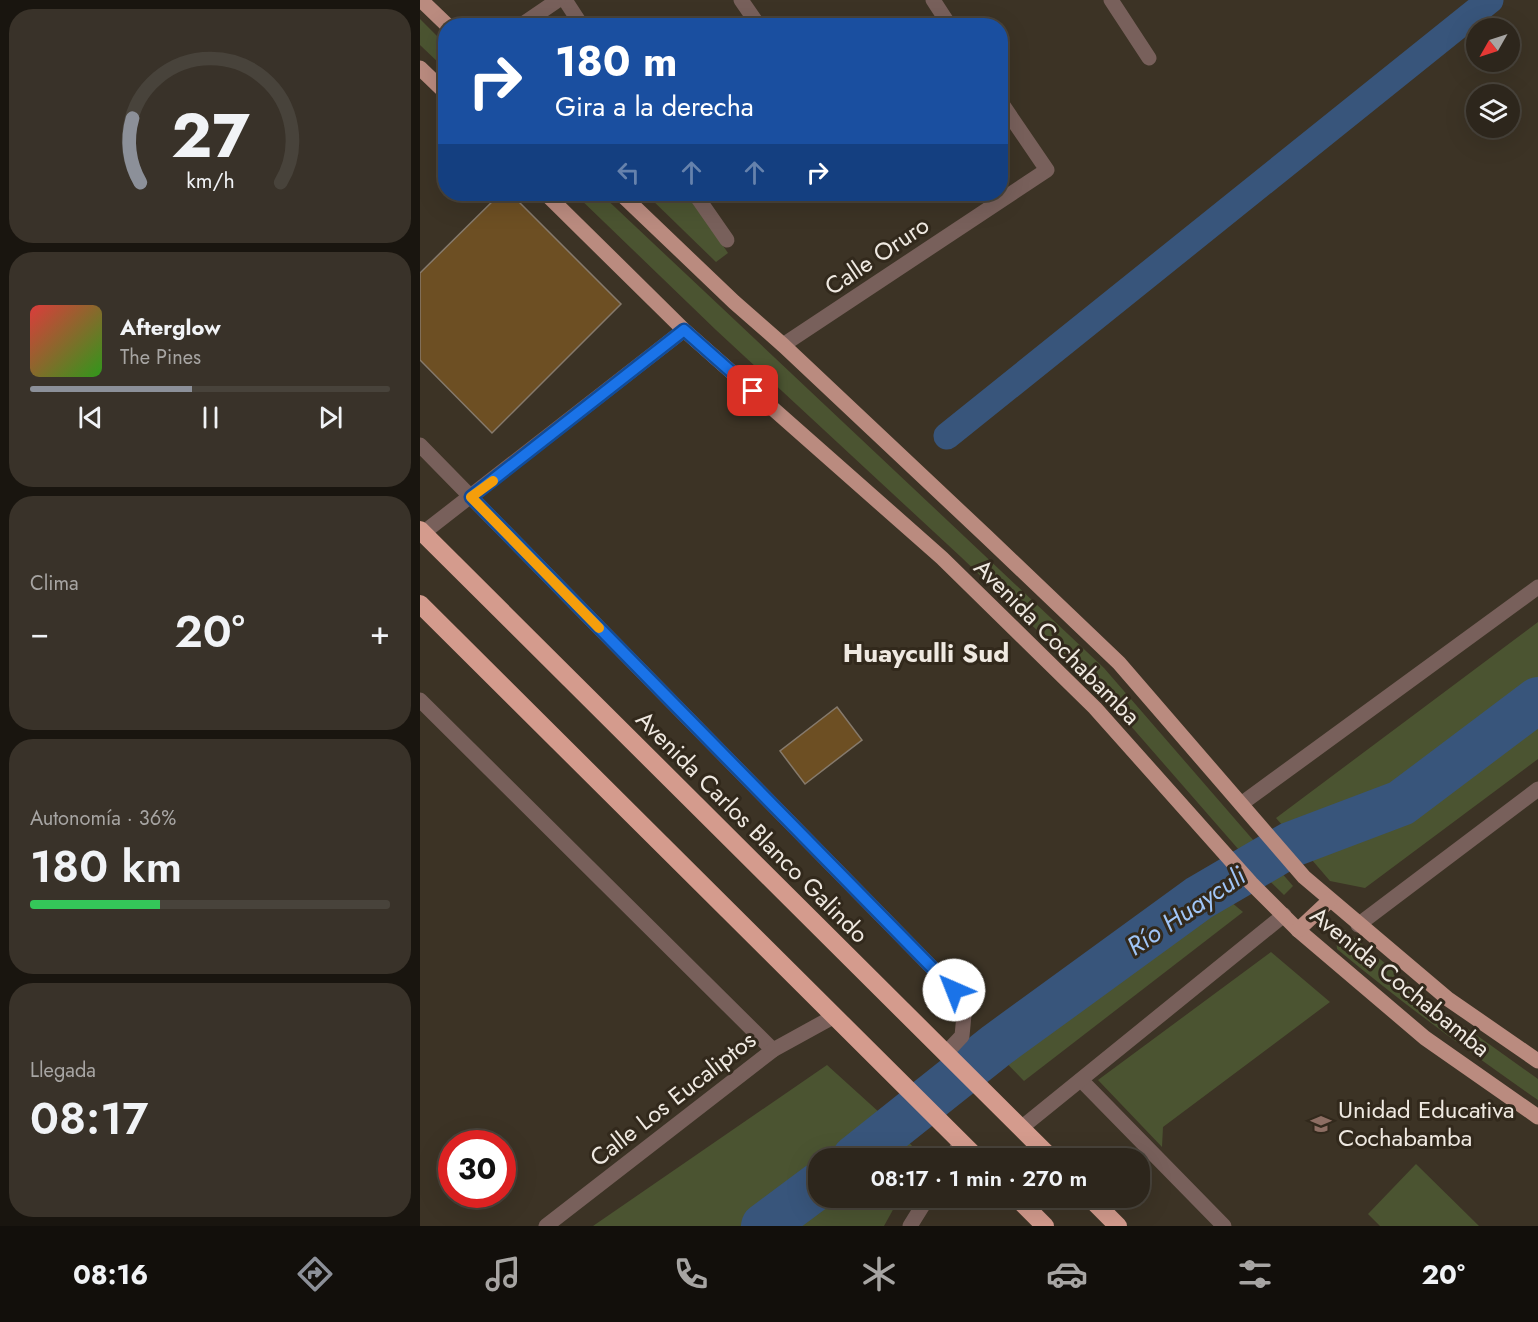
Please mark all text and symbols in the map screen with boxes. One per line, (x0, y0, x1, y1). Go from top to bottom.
north arrow (1466, 18, 1520, 72)
map controls (1466, 18, 1520, 138)
text: 180 m (555, 31, 678, 92)
icon: right (456, 42, 534, 120)
button: layers (1466, 84, 1520, 138)
text: Gira a la derecha (555, 87, 754, 126)
text: 27 (171, 90, 250, 180)
icon: left (612, 156, 645, 189)
icon: ahead (675, 156, 708, 189)
icon: ahead (738, 156, 771, 189)
icon: right (801, 156, 834, 189)
text: km/h (186, 166, 234, 197)
street label: Calle Oruro (817, 208, 936, 303)
text: Afterglow (120, 311, 221, 343)
text: The Pines (120, 343, 201, 372)
pin (727, 365, 778, 416)
icon: arrive (736, 374, 769, 407)
icon: previous (74, 401, 107, 434)
icon: pause (194, 401, 227, 434)
icon: next (314, 401, 347, 434)
street label: Avenida Cochabamba (966, 551, 1148, 733)
text: Clima (30, 569, 79, 598)
text: 20° (174, 599, 245, 664)
text: − (30, 609, 49, 656)
text: + (370, 609, 390, 656)
district label: Huayculli Sud (843, 634, 1009, 672)
street label: Avenida Carlos Blanco Galindo (628, 702, 877, 951)
text: Autonomía · 36% (30, 804, 176, 833)
text: 180 km (30, 834, 182, 899)
water label: Río Huayculi (1119, 857, 1253, 965)
street label: Avenida Cochabamba (1303, 898, 1498, 1065)
position arrow (922, 958, 986, 1022)
street label: Calle Los Eucaliptos (582, 1023, 763, 1175)
text: Llegada (30, 1056, 96, 1085)
text: 08:17 (30, 1086, 148, 1151)
place label: Unidad Educativa Cochabamba (1338, 1092, 1515, 1155)
school or university icon: Unidad Educativa Cochabamba (1309, 1112, 1333, 1136)
speed limit sign: 30 (438, 1130, 516, 1208)
text: 08:17 · 1 min · 270 m (871, 1162, 1087, 1194)
icon: directions (294, 1253, 336, 1295)
icon: music (482, 1253, 524, 1295)
icon: phone (670, 1253, 712, 1295)
icon: climate (858, 1253, 900, 1295)
icon: car (1046, 1253, 1088, 1295)
icon: filters (1234, 1253, 1276, 1295)
text: 08:16 (73, 1255, 148, 1294)
text: 20° (1421, 1255, 1465, 1294)

